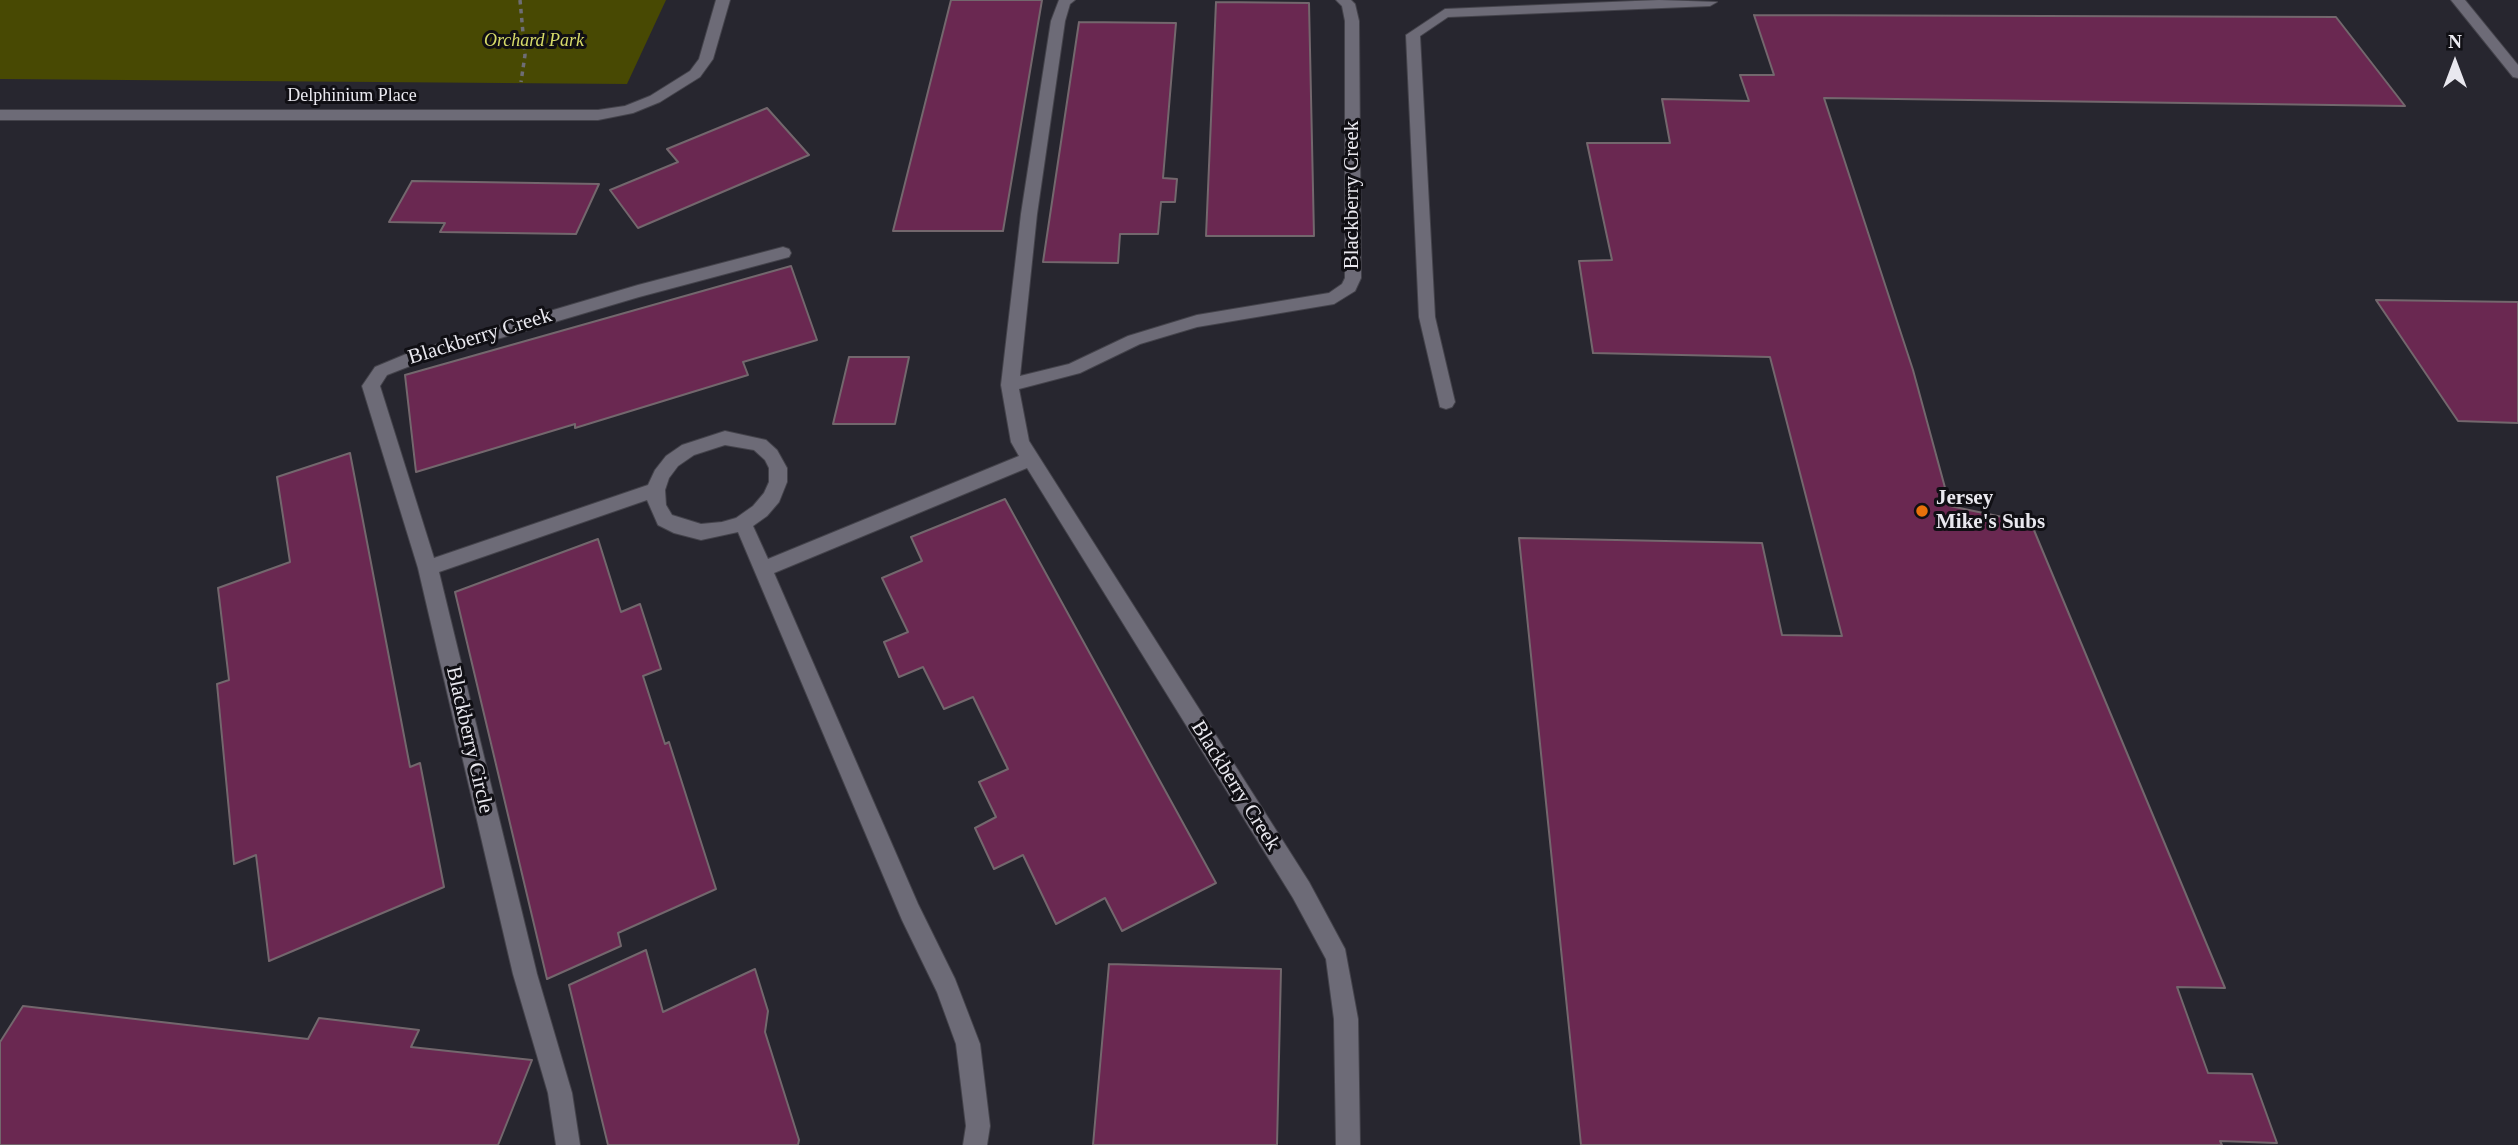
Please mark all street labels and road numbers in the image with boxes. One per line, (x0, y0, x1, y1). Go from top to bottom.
street label: Delphinium Place (287, 85, 417, 107)
street label: Blackberry Creek (1339, 121, 1365, 269)
street label: Blackberry Creek (405, 303, 555, 371)
street label: Blackberry Circle (440, 664, 498, 816)
street label: Blackberry Creek (1185, 716, 1285, 856)

